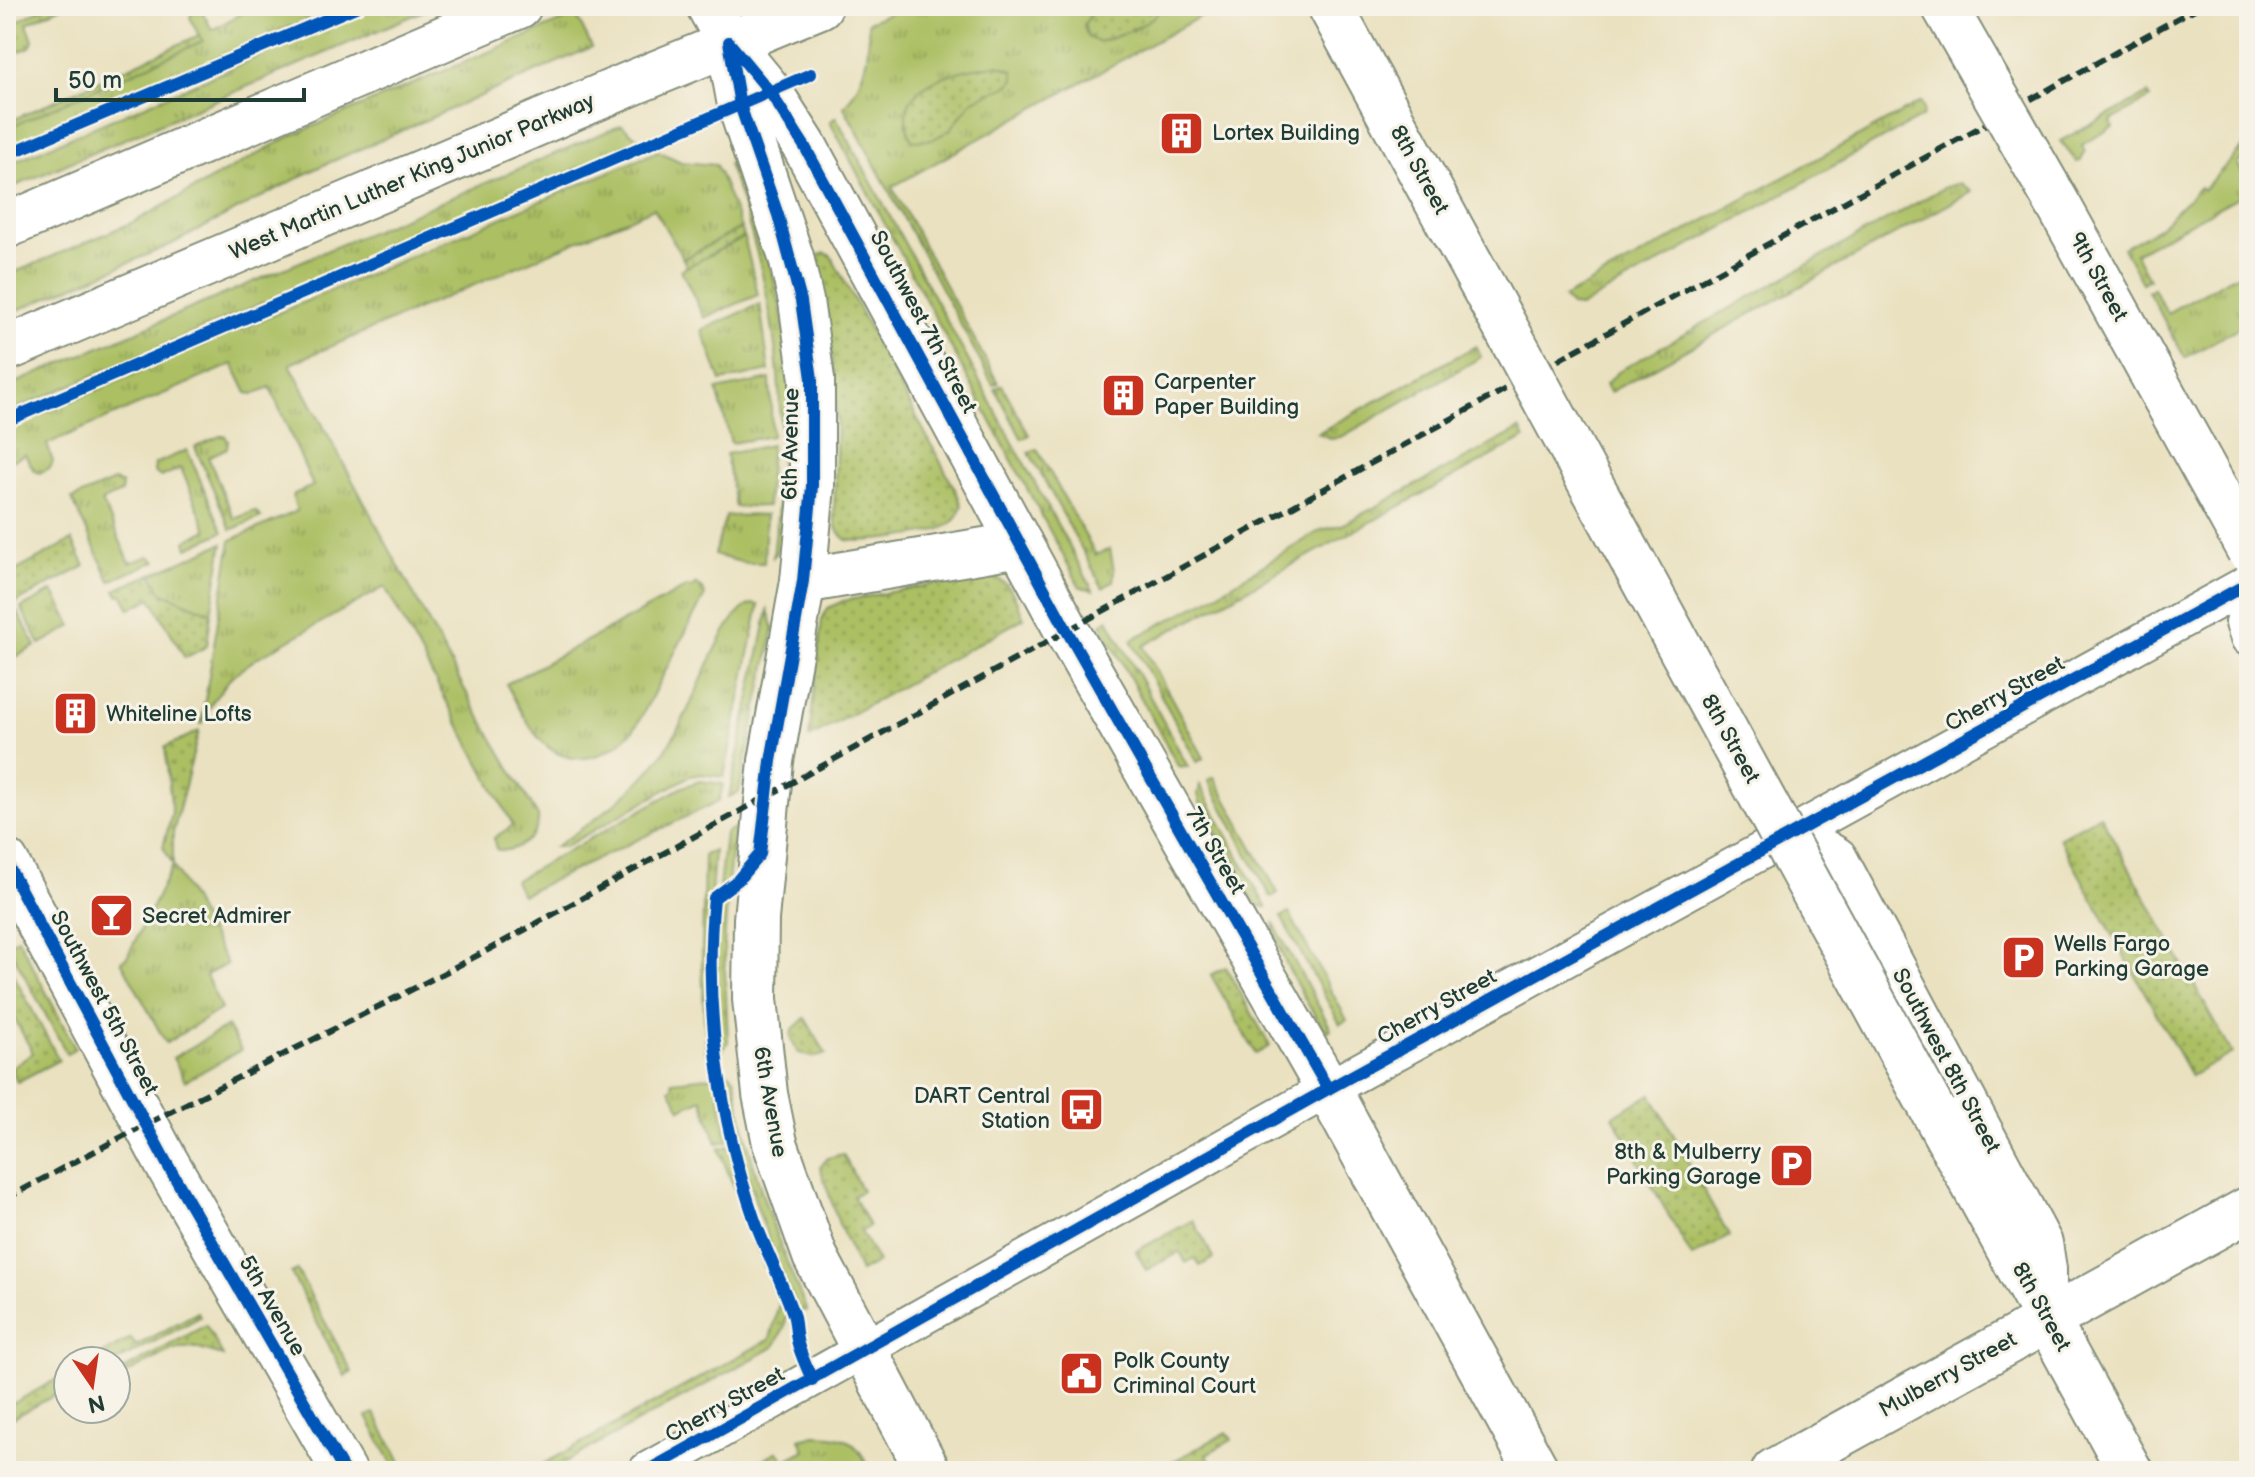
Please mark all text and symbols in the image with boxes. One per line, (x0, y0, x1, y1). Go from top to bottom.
scale bar (56, 52, 304, 102)
text: 50 m (68, 66, 122, 95)
street label: West Martin Luther King Junior Parkway (225, 88, 599, 266)
building icon: Lortex Building (1157, 109, 1205, 157)
place label: Lortex Building (1212, 120, 1360, 147)
street label: 8th Street (1384, 121, 1455, 219)
street label: Southwest 7th Street (863, 226, 983, 418)
street label: 9th Street (2063, 228, 2134, 326)
place label: Carpenter Paper Building (1154, 369, 1299, 421)
building icon: Carpenter Paper Building (1099, 371, 1147, 419)
street label: 6th Avenue (777, 388, 805, 500)
street label: Cherry Street (1941, 650, 2070, 738)
building icon: Whiteline Lofts (51, 690, 99, 738)
street label: 8th Street (1695, 690, 1766, 788)
place label: Whiteline Lofts (106, 701, 252, 728)
street label: 7th Street (1179, 803, 1251, 899)
bar icon: Secret Admirer (87, 892, 135, 940)
place label: Secret Admirer (142, 903, 292, 930)
street label: Southwest 5th Street (44, 906, 164, 1100)
place label: Wells Fargo Parking Garage (2054, 931, 2209, 983)
parking icon: Wells Fargo Parking Garage (1999, 933, 2047, 981)
street label: Cherry Street (1373, 963, 1502, 1051)
street label: Southwest 8th Street (1886, 964, 2006, 1158)
street label: 6th Avenue (747, 1044, 793, 1160)
place label: DART Central Station (914, 1083, 1050, 1135)
bus stop icon: DART Central Station (1057, 1085, 1105, 1133)
place label: 8th & Mulberry Parking Garage (1606, 1139, 1761, 1191)
parking icon: 8th & Mulberry Parking Garage (1768, 1141, 1816, 1189)
street label: 5th Avenue (232, 1251, 312, 1361)
street label: 8th Street (2006, 1258, 2077, 1356)
street label: Mulberry Street (1875, 1326, 2022, 1424)
north arrow (52, 1345, 132, 1425)
place label: Polk County Criminal Court (1113, 1348, 1256, 1400)
public building icon: Polk County Criminal Court (1058, 1350, 1106, 1398)
street label: Cherry Street (661, 1361, 790, 1449)
text: N (85, 1388, 107, 1418)

